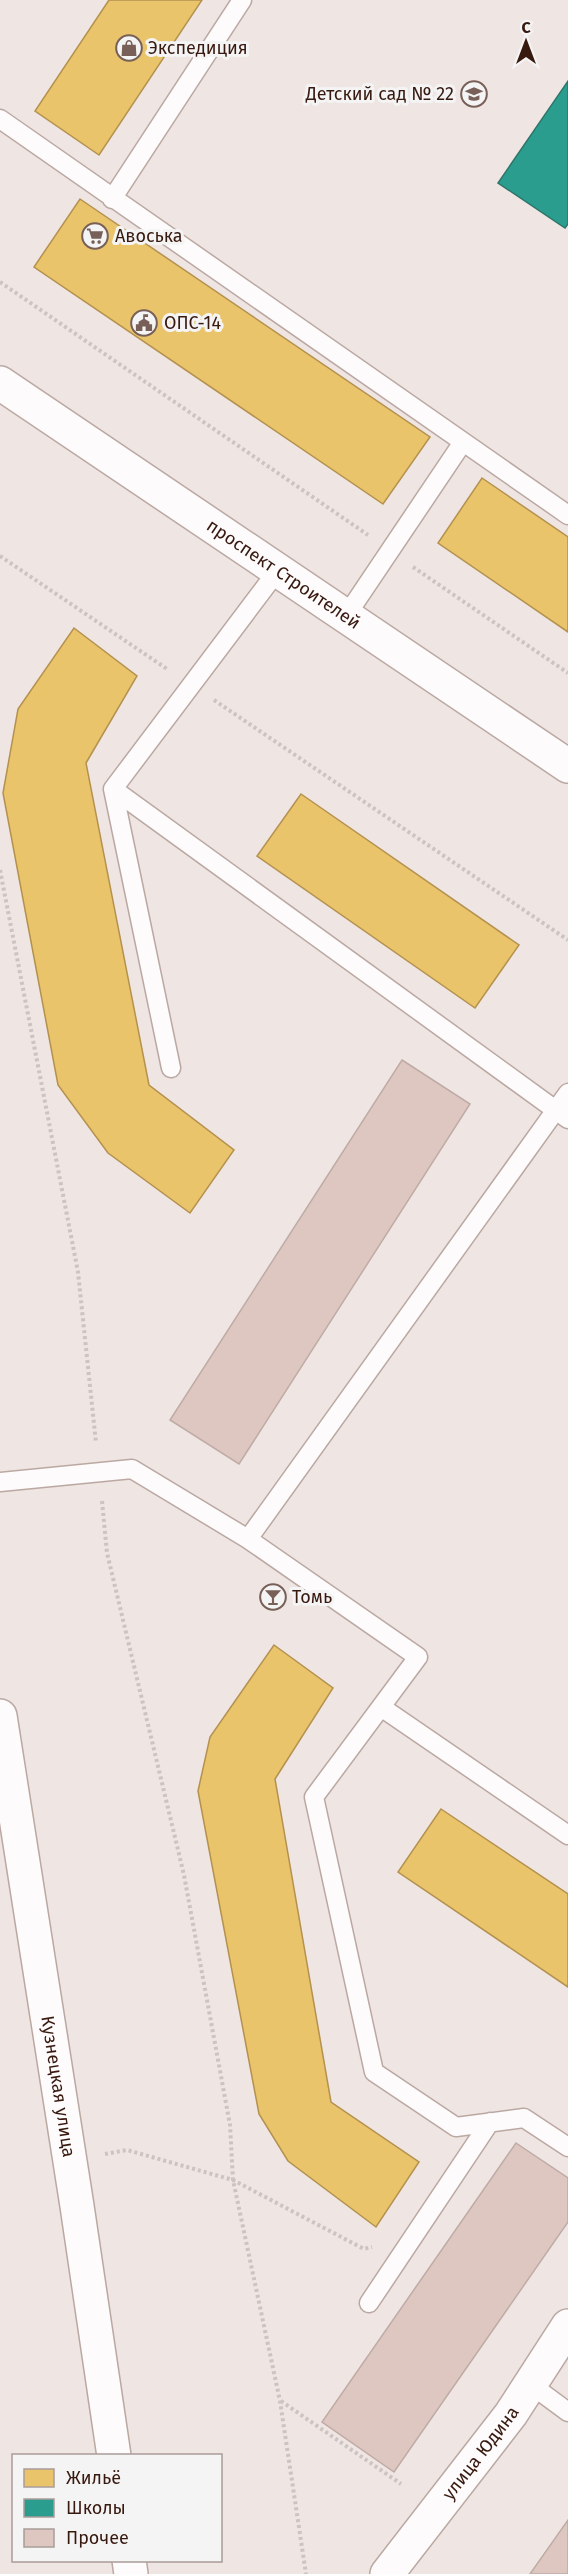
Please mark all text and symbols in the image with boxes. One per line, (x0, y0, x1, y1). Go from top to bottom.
north arrow (496, 12, 556, 72)
text: С (521, 18, 531, 37)
shop icon: Экспедиция (114, 33, 144, 63)
place label: Экспедиция (148, 37, 248, 59)
school or university icon: Детский сад № 22 (459, 79, 489, 109)
place label: Детский сад № 22 (305, 83, 454, 105)
supermarket icon: Авоська (80, 221, 110, 251)
place label: Авоська (115, 225, 183, 247)
public building icon: ОПС-14 (129, 308, 159, 338)
place label: ОПС-14 (164, 312, 221, 334)
street label: проспект Строителей (202, 515, 365, 634)
bar icon: Томь (258, 1582, 288, 1612)
place label: Томь (292, 1586, 332, 1608)
street label: Кузнецкая улица (36, 2014, 80, 2159)
street label: улица Юдина (438, 2402, 524, 2504)
legend (12, 2454, 222, 2562)
text: Жильё (66, 2467, 121, 2489)
text: Школы (66, 2497, 126, 2519)
text: Прочее (66, 2527, 129, 2549)

